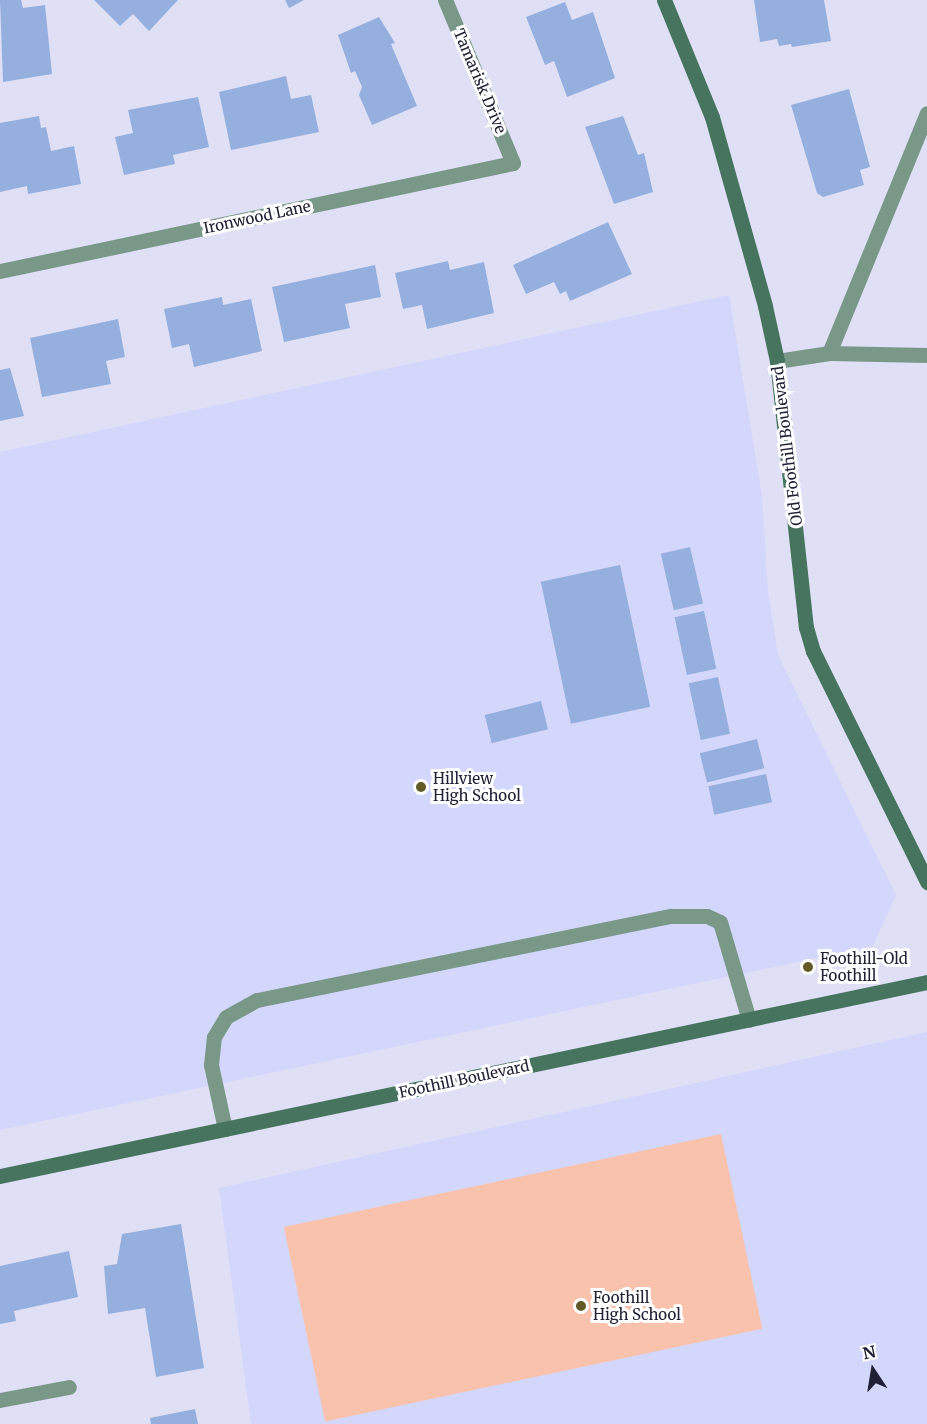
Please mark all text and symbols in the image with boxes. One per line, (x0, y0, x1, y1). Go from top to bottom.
street label: Tamarisk Drive (450, 26, 510, 136)
street label: Ironwood Lane (202, 197, 312, 237)
street label: Old Foothill Boulevard (768, 365, 806, 527)
place label: Hillview High School (433, 769, 521, 804)
marker: Hillview High School (414, 780, 428, 794)
place label: Foothill-Old Foothill (820, 949, 908, 984)
marker: Foothill-Old Foothill (801, 960, 815, 974)
street label: Foothill Boulevard (397, 1056, 531, 1102)
place label: Foothill High School (593, 1288, 681, 1323)
marker: Foothill High School (574, 1299, 588, 1313)
north arrow (843, 1340, 903, 1400)
text: N (861, 1341, 878, 1363)

